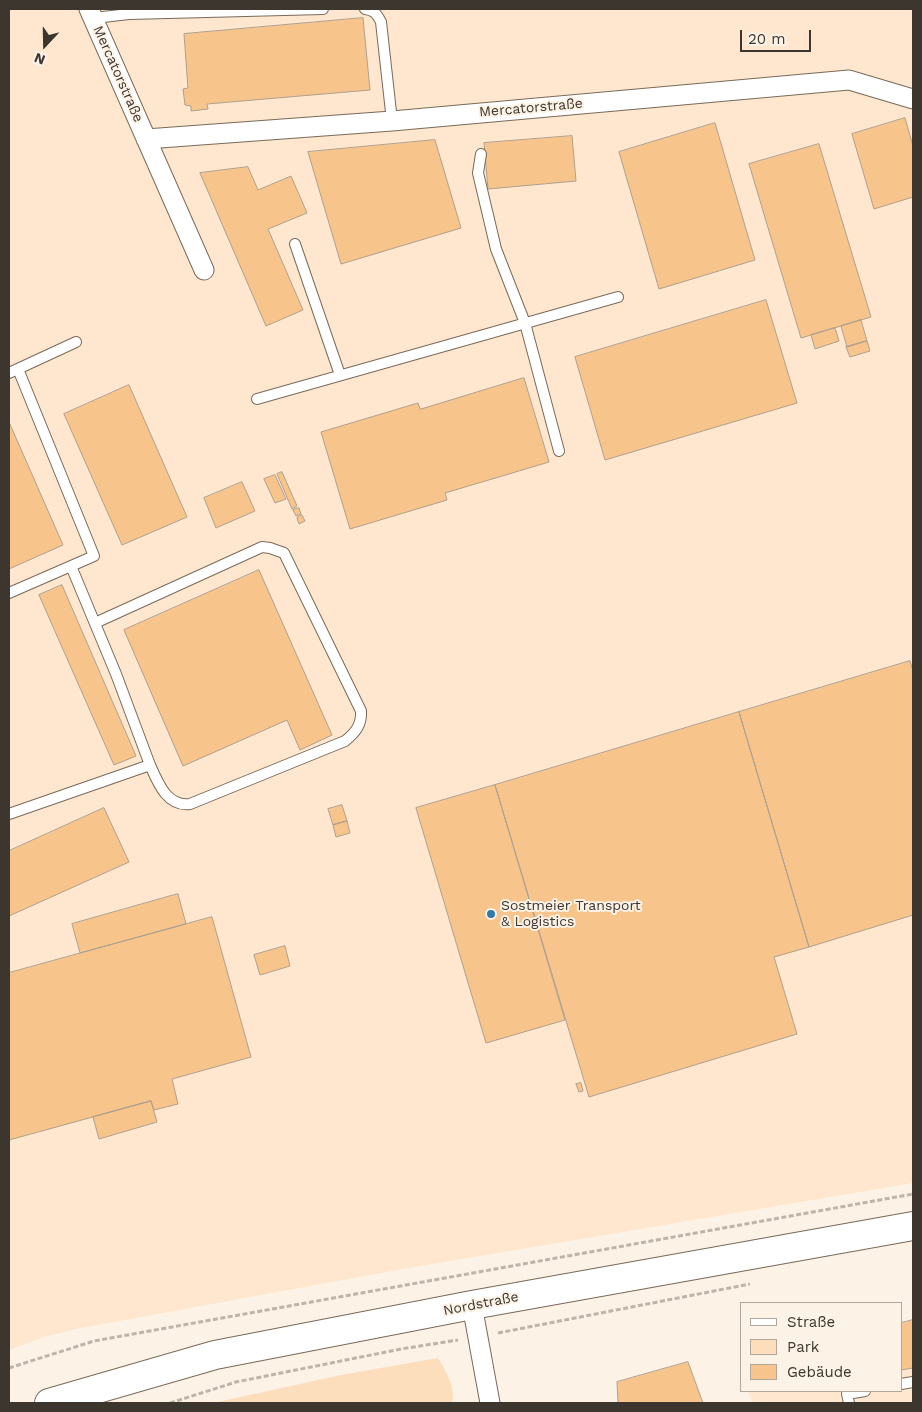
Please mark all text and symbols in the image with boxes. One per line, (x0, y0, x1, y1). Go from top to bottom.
north arrow (20, 20, 70, 70)
scale bar (742, 20, 813, 52)
street label: Mercatorstraße (89, 23, 147, 125)
text: 20 m (748, 30, 786, 48)
text: N (32, 50, 47, 68)
street label: Mercatorstraße (478, 95, 584, 121)
place label: Sostmeier Transport & Logistics (501, 898, 641, 930)
marker: Sostmeier Transport & Logistics (485, 908, 497, 920)
street label: Nordstraße (442, 1288, 520, 1320)
legend (740, 1302, 902, 1392)
text: Straße (787, 1313, 835, 1331)
text: Park (787, 1338, 819, 1356)
text: Gebäude (787, 1363, 852, 1381)

